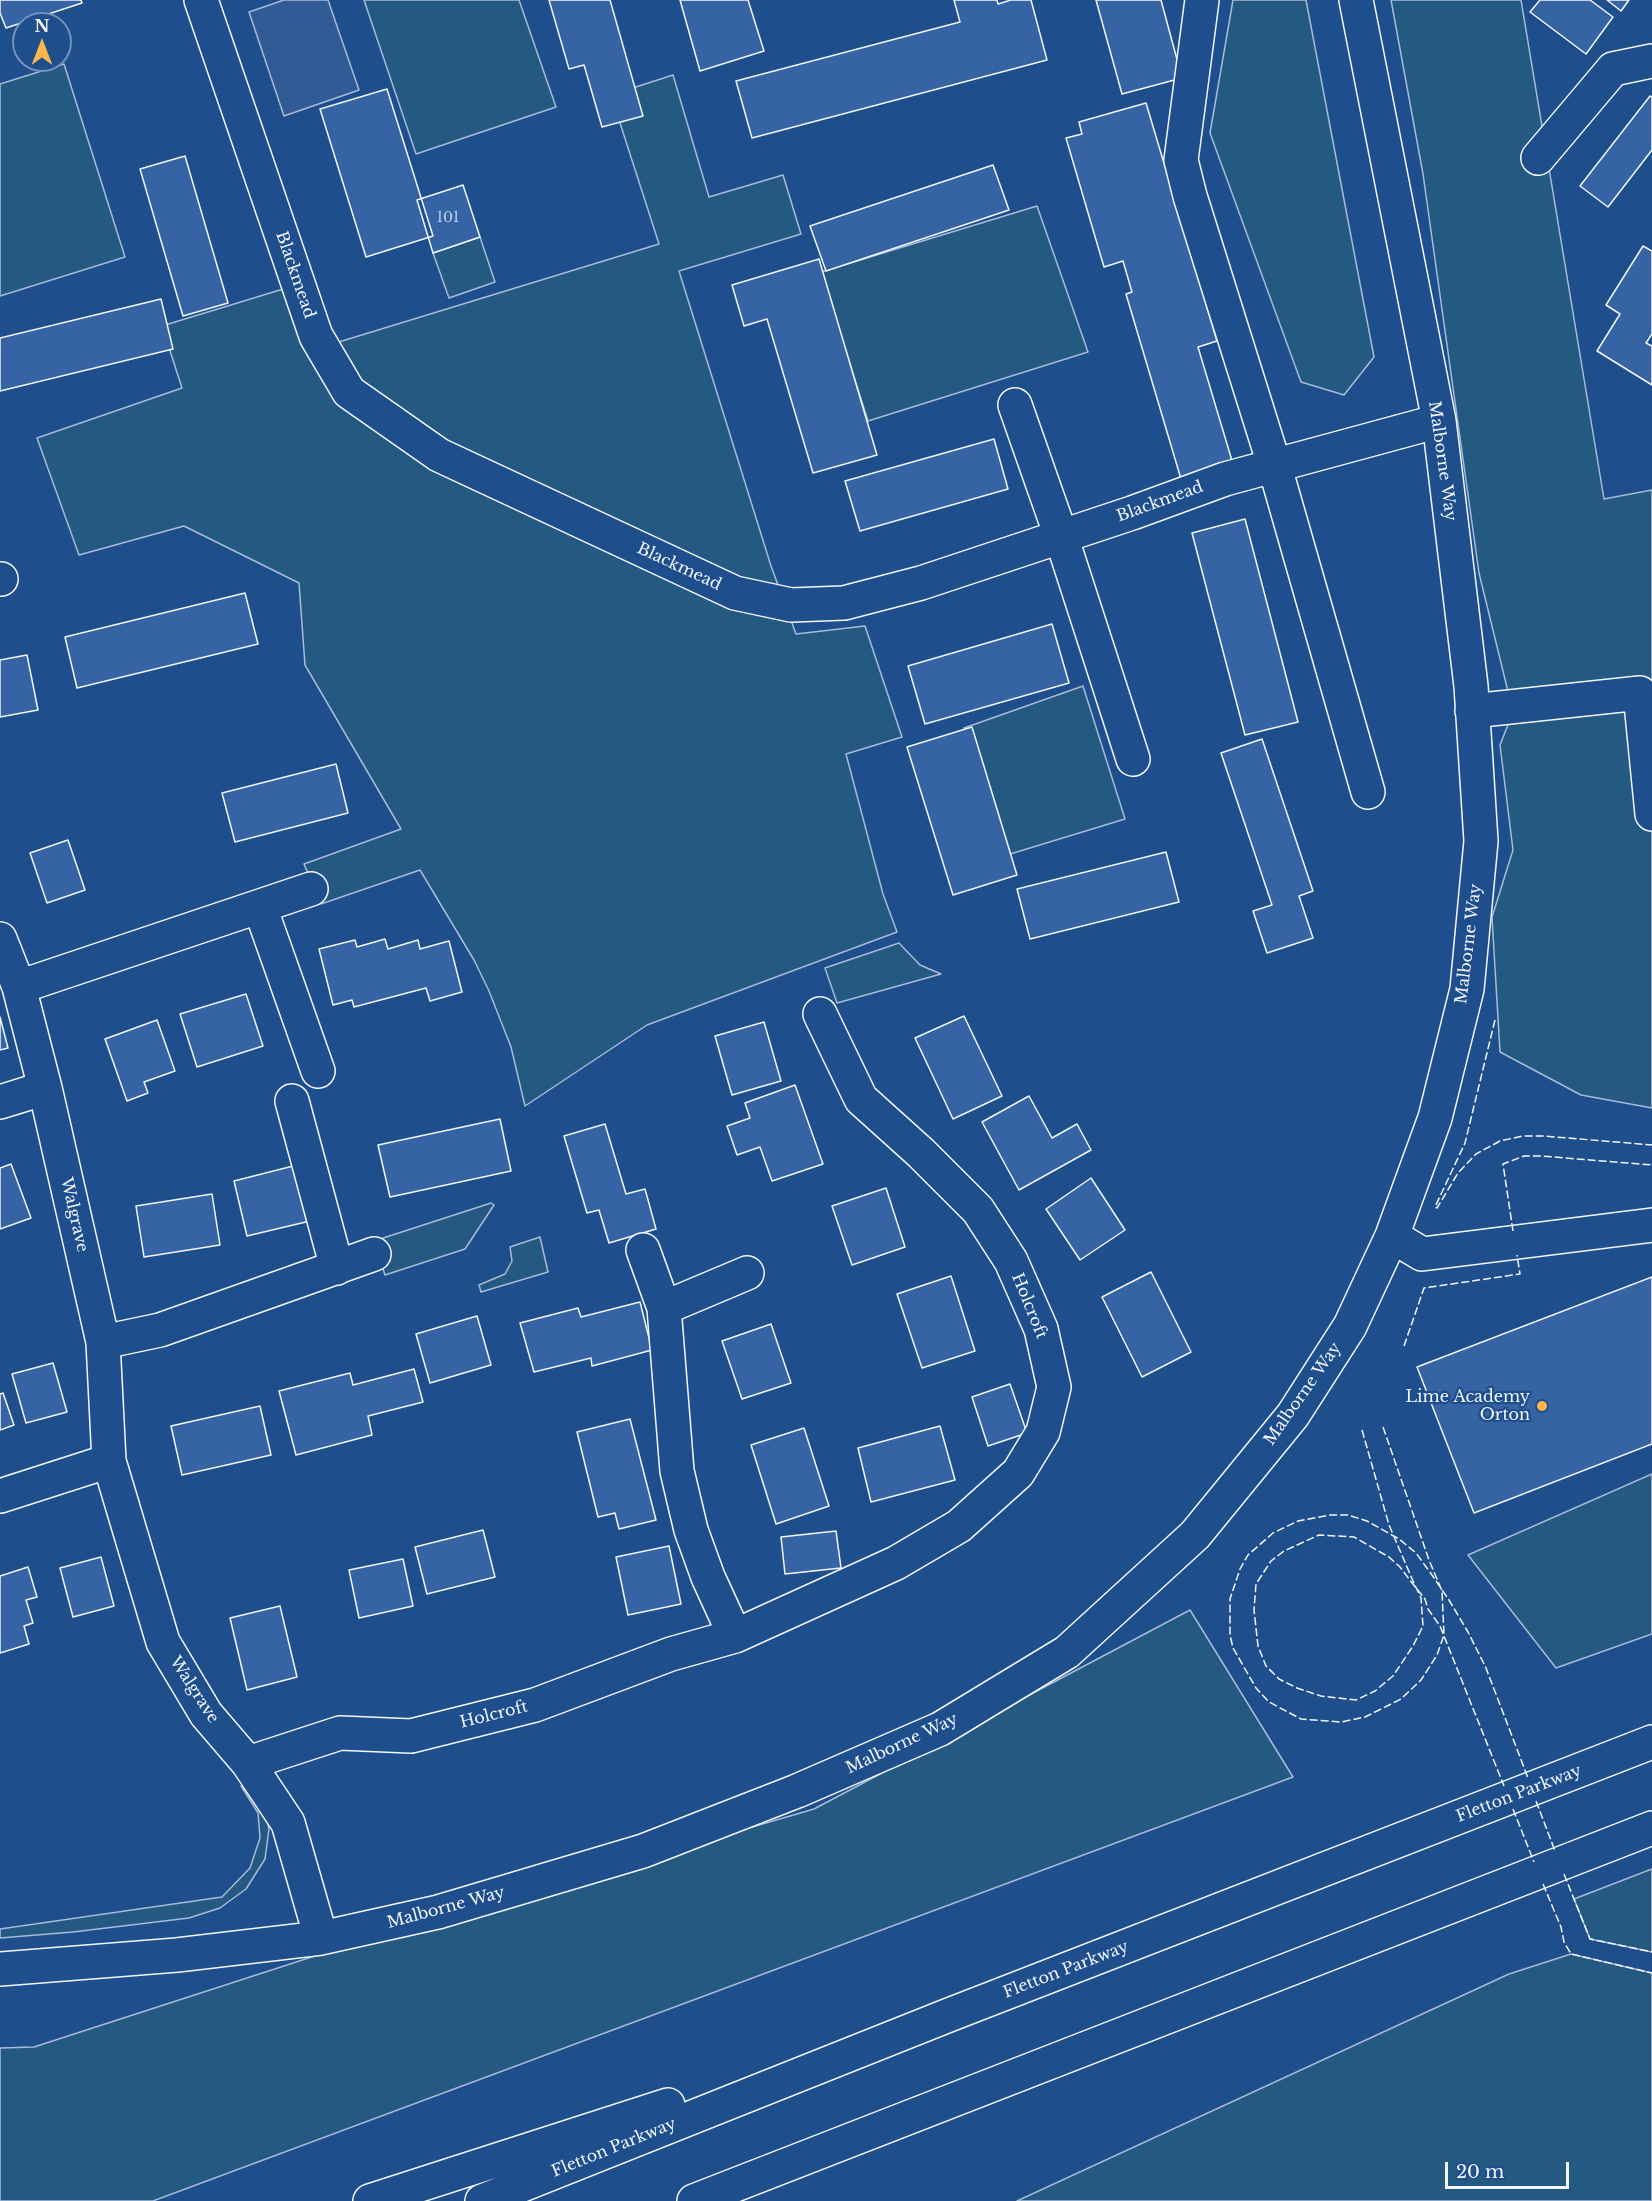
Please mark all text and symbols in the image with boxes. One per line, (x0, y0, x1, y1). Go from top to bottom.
north arrow (12, 12, 72, 72)
text: N (34, 16, 50, 36)
house number: 101 (437, 210, 459, 226)
street label: Blackmead (271, 229, 319, 321)
street label: Malborne Way (1424, 400, 1460, 522)
street label: Blackmead (1114, 477, 1206, 527)
street label: Blackmead (634, 539, 724, 595)
street label: Malborne Way (1452, 883, 1486, 1005)
street label: Walgrave (56, 1176, 92, 1254)
street label: Holcroft (1007, 1270, 1051, 1342)
street label: Malborne Way (1260, 1339, 1346, 1449)
place label: Lime Academy Orton (1405, 1387, 1530, 1425)
marker: Lime Academy Orton (1535, 1399, 1549, 1413)
street label: Walgrave (165, 1653, 223, 1727)
street label: Holcroft (458, 1697, 530, 1733)
street label: Malborne Way (843, 1710, 961, 1778)
street label: Fletton Parkway (1454, 1761, 1584, 1827)
street label: Malborne Way (385, 1883, 507, 1933)
street label: Fletton Parkway (1001, 1937, 1131, 2003)
street label: Fletton Parkway (549, 2114, 679, 2182)
scale bar (1448, 2150, 1572, 2188)
text: 20 m (1456, 2161, 1504, 2183)

